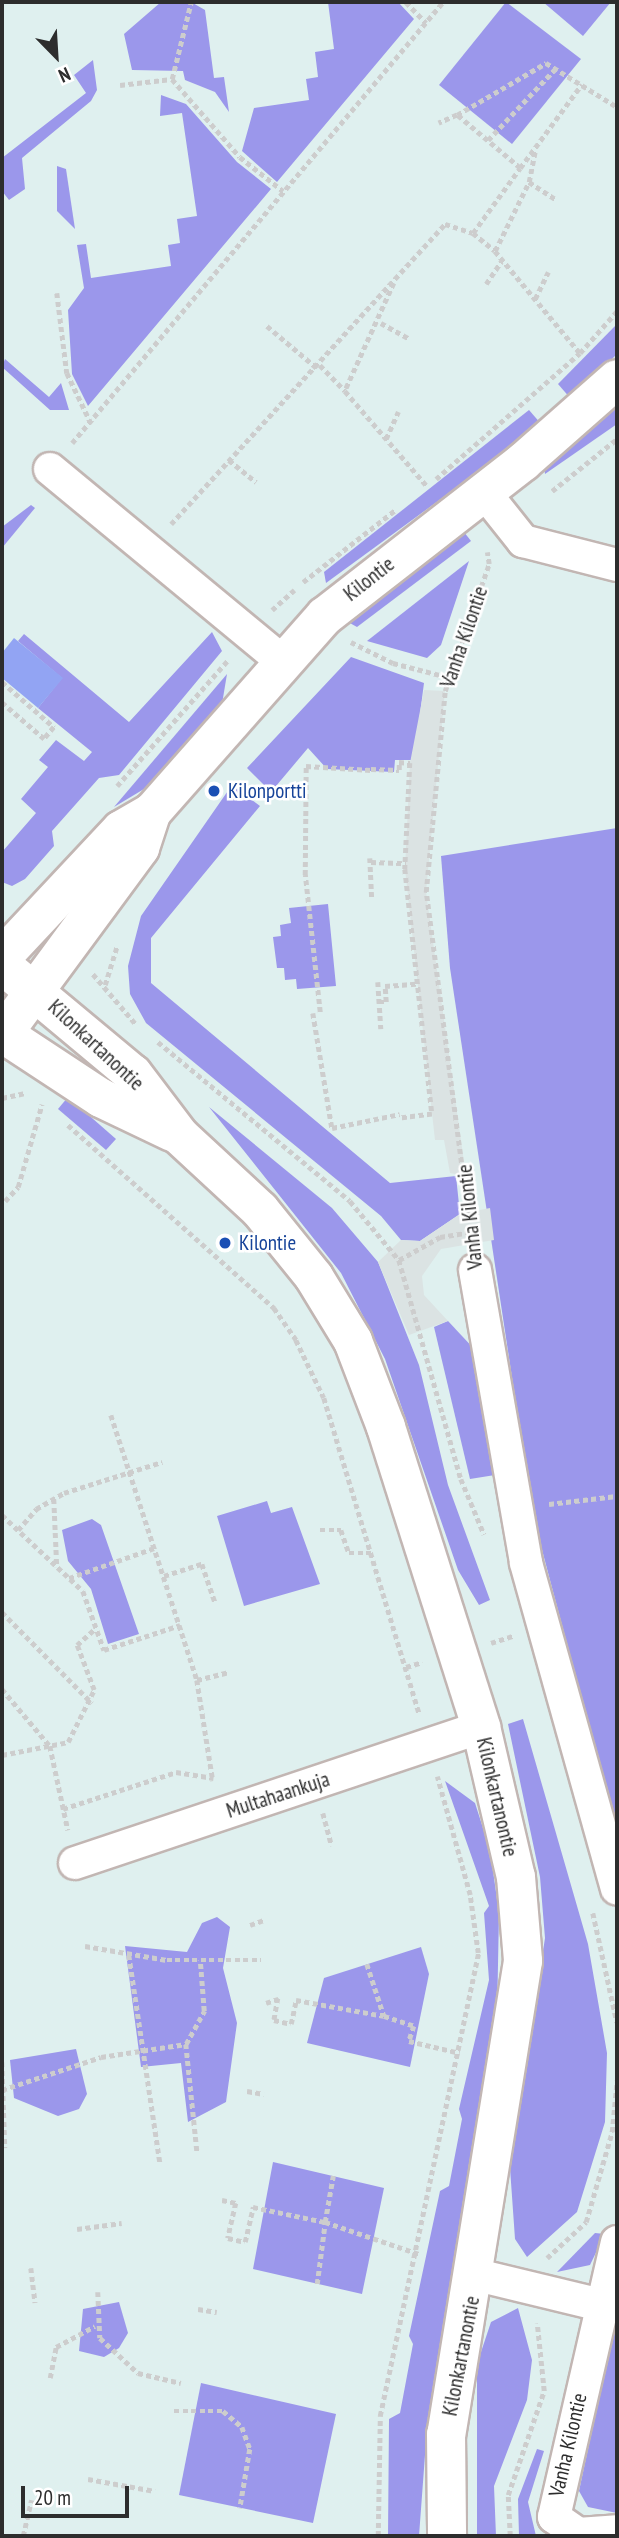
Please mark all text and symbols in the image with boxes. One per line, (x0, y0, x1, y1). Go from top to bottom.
north arrow (21, 21, 91, 91)
text: N (55, 62, 74, 88)
street label: Kilontie (339, 551, 399, 607)
street label: Vanha Kilontie (435, 583, 493, 691)
place label: Kilonportti (228, 778, 307, 804)
marker: Kilonportti (206, 783, 222, 799)
street label: Kilonkartanontie (43, 994, 149, 1096)
street label: Vanha Kilontie (452, 1163, 488, 1271)
place label: Kilontie (239, 1230, 296, 1256)
marker: Kilontie (217, 1235, 233, 1251)
street label: Kilonkartanontie (471, 1735, 523, 1859)
street label: Multahaankuja (223, 1766, 333, 1824)
street label: Kilonkartanontie (437, 2294, 485, 2418)
street label: Vanha Kilontie (544, 2391, 592, 2499)
scale bar (24, 2472, 133, 2516)
text: 20 m (34, 2484, 71, 2511)

